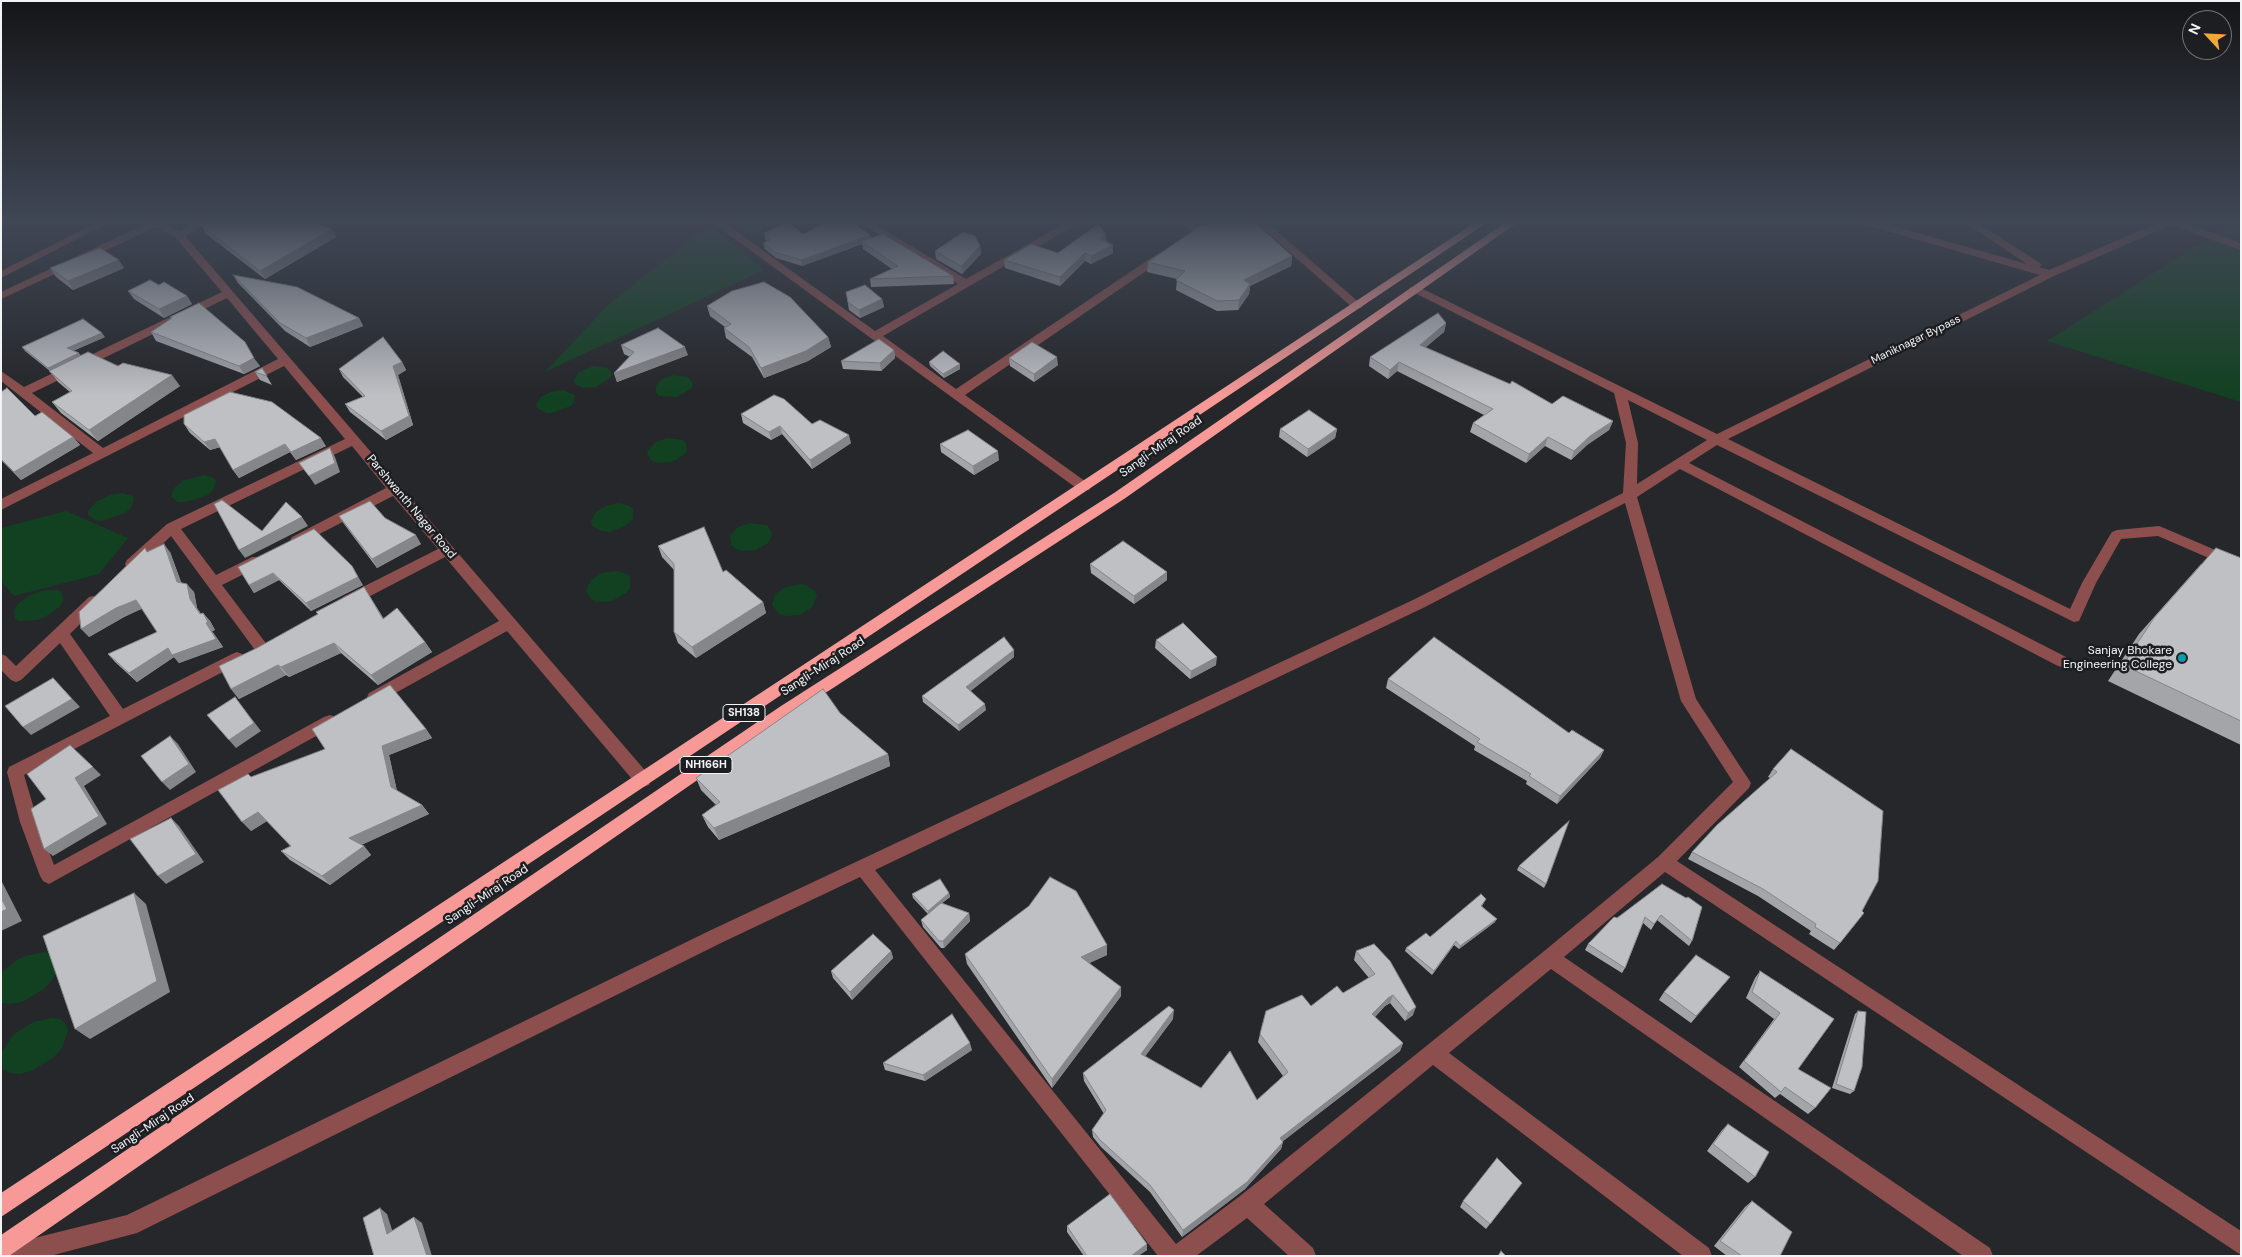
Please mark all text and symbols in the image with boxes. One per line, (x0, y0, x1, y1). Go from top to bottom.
north arrow (2182, 10, 2232, 60)
text: N (2184, 21, 2205, 38)
street label: Maniknagar Bypass (1869, 313, 1963, 367)
street label: Sangli-Miraj Road (1117, 413, 1205, 481)
street label: Parshwanth Nagar Road (363, 452, 459, 562)
street label: Sangli-Miraj Road (778, 635, 868, 699)
place label: Sanjay Bhokare Engineering College (2063, 644, 2172, 672)
marker: Sanjay Bhokare Engineering College (2176, 652, 2188, 664)
road number: SH138 (723, 704, 765, 721)
road number: NH166H (680, 756, 732, 774)
street label: Sangli-Miraj Road (443, 862, 531, 928)
street label: Sangli-Miraj Road (109, 1091, 197, 1157)

